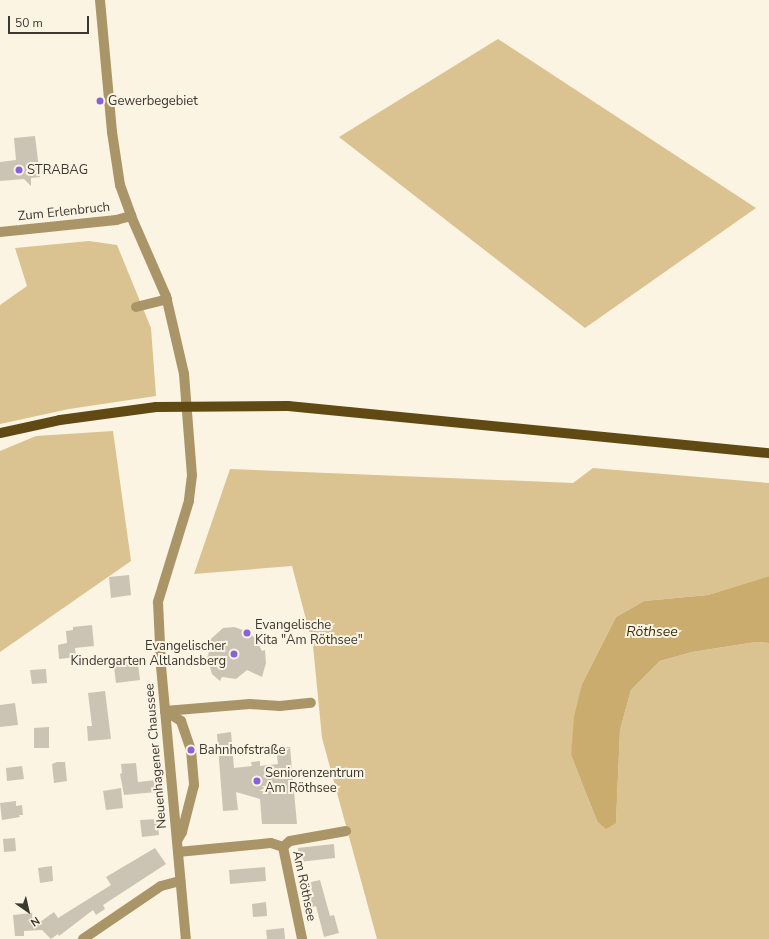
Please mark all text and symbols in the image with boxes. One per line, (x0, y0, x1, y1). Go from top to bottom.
scale bar (10, 8, 91, 34)
text: 50 m (15, 15, 43, 31)
place label: Gewerbegebiet (108, 93, 198, 109)
marker: Gewerbegebiet (95, 96, 105, 106)
place label: STRABAG (27, 162, 88, 178)
marker: STRABAG (14, 165, 24, 175)
street label: Zum Erlenbruch (17, 199, 111, 225)
place label: Evangelische Kita "Am Röthsee" (255, 618, 363, 649)
water label: Röthsee (626, 624, 678, 640)
marker: Evangelische Kita "Am Röthsee" (242, 628, 252, 638)
place label: Evangelischer Kindergarten Altlandsberg (70, 639, 226, 670)
marker: Evangelischer Kindergarten Altlandsberg (229, 649, 239, 659)
street label: Neuenhagener Chaussee (142, 683, 170, 829)
place label: Bahnhofstraße (199, 742, 285, 758)
marker: Bahnhofstraße (186, 745, 196, 755)
place label: Seniorenzentrum Am Röthsee (265, 766, 364, 797)
marker: Seniorenzentrum Am Röthsee (252, 776, 262, 786)
street label: Am Röthsee (289, 849, 319, 923)
north arrow (8, 891, 48, 931)
text: N (27, 913, 43, 930)

